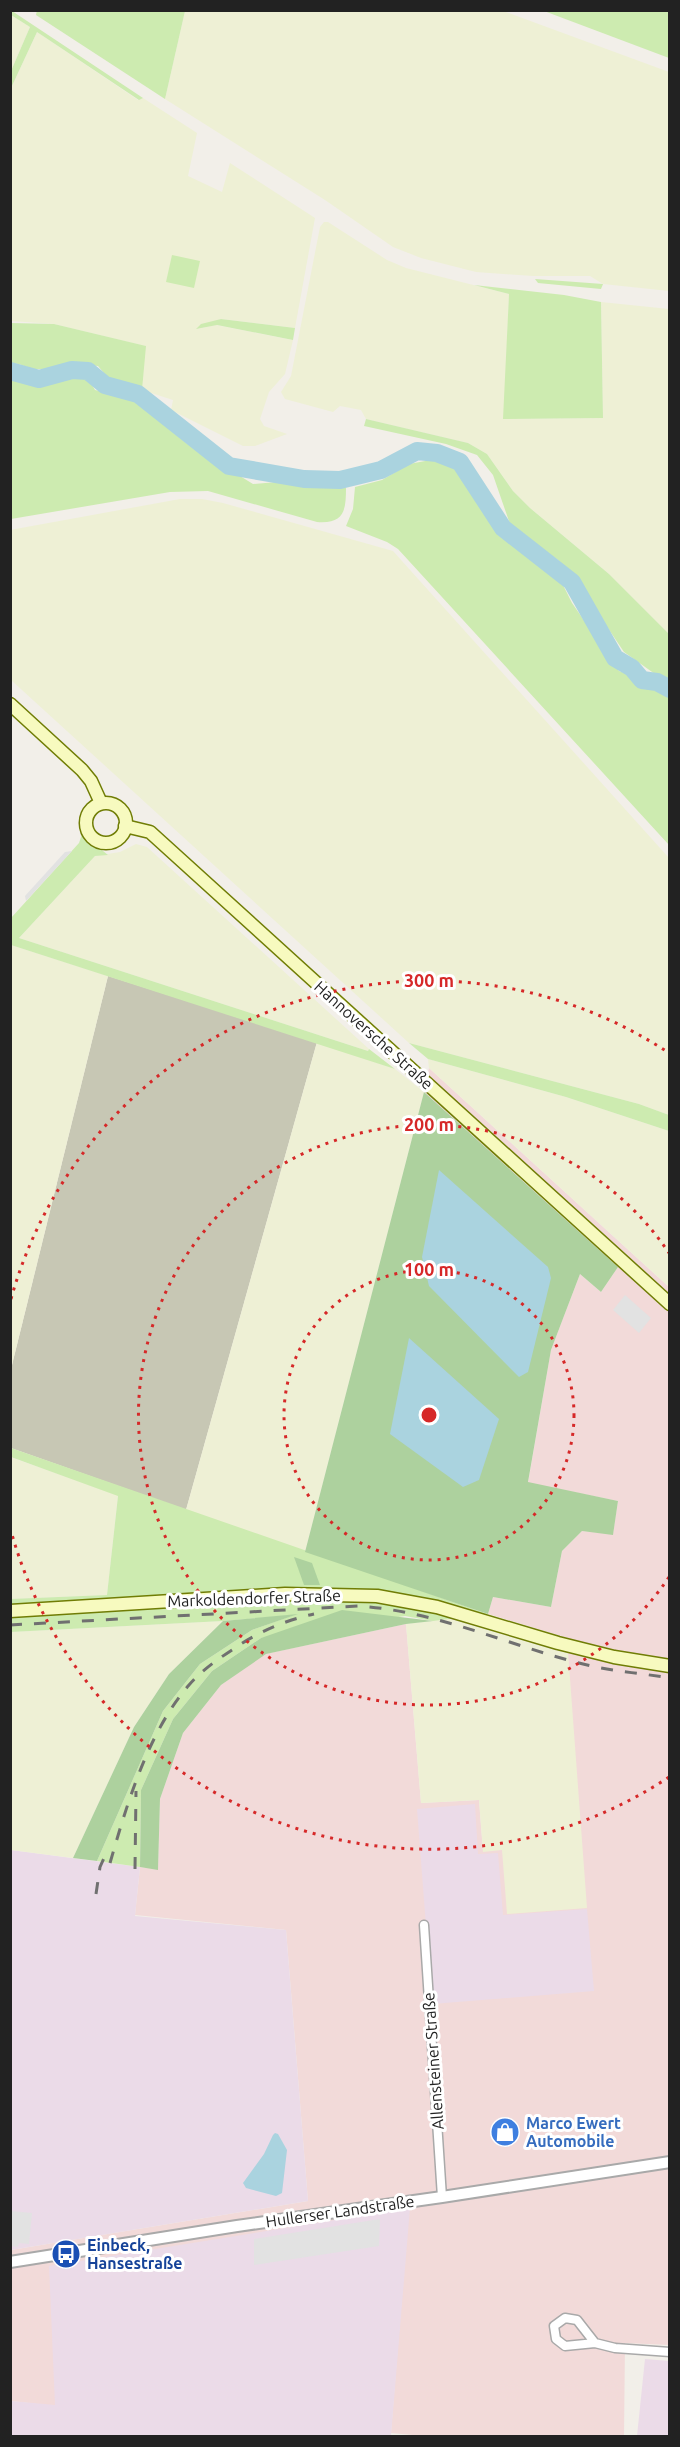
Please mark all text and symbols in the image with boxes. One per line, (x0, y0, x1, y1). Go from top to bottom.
text: 300 m (404, 970, 454, 990)
street label: Hannoversche Straße (311, 977, 437, 1093)
text: 200 m (404, 1114, 454, 1134)
text: 100 m (404, 1259, 454, 1279)
centre of rings (419, 1405, 439, 1425)
street label: Markoldendorfer Straße (167, 1586, 341, 1610)
street label: Allensteiner Straße (419, 1992, 447, 2130)
place label: Marco Ewert Automobile (526, 2114, 621, 2150)
shop icon: Marco Ewert Automobile (489, 2116, 521, 2148)
street label: Hullerser Landstraße (265, 2192, 415, 2230)
place label: Einbeck, Hansestraße (87, 2236, 183, 2272)
bus stop icon: Einbeck, Hansestraße (50, 2238, 82, 2270)

